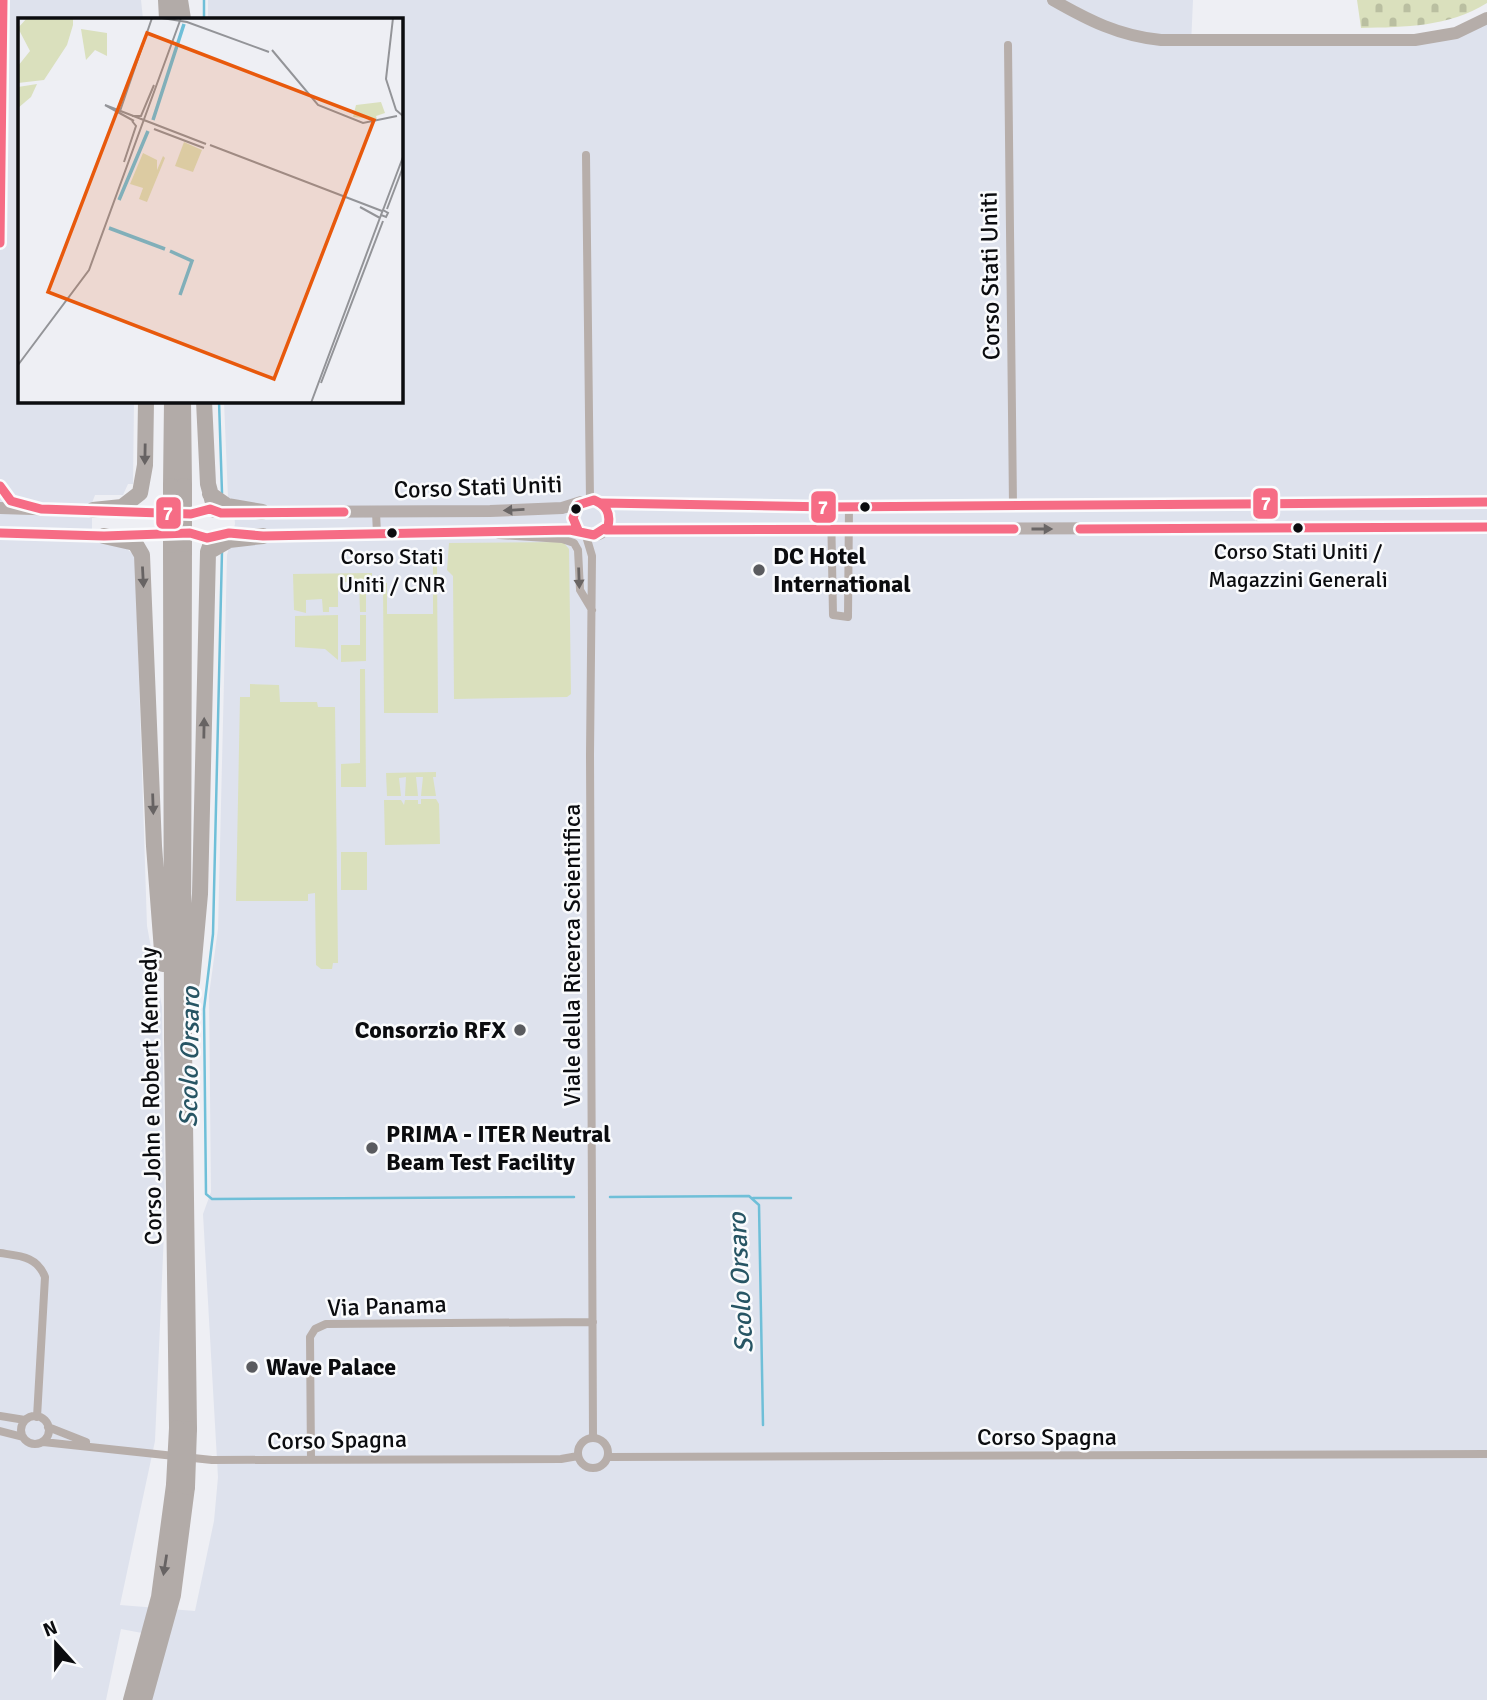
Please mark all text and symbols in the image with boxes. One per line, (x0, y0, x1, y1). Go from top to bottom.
inset map (18, 18, 402, 402)
street label: Corso Stati Uniti (974, 191, 1006, 361)
one-way arrow (139, 443, 151, 465)
street label: Corso Stati Uniti (393, 469, 563, 505)
line badge: 7 (1252, 487, 1279, 520)
line badge: 7 (810, 490, 837, 524)
text: 7 (1261, 492, 1271, 516)
line badge: 7 (155, 496, 182, 530)
text: 7 (818, 496, 828, 520)
unlabelled marker (858, 500, 872, 514)
text: 7 (163, 502, 173, 526)
unlabelled marker (569, 502, 583, 516)
one-way arrow (503, 505, 525, 516)
marker: Corso Stati Uniti / Magazzini Generali (1291, 521, 1305, 535)
one-way arrow (1031, 523, 1053, 535)
marker: Corso Stati Uniti / CNR (385, 526, 399, 540)
place label: Corso Stati Uniti / Magazzini Generali (1208, 538, 1388, 593)
place label: DC Hotel International (773, 541, 911, 599)
place label: Corso Stati Uniti / CNR (339, 543, 445, 598)
marker: DC Hotel International (751, 562, 767, 578)
one-way arrow (138, 566, 149, 588)
one-way arrow (574, 567, 585, 589)
one-way arrow (198, 717, 209, 739)
one-way arrow (147, 794, 158, 816)
street label: Viale della Ricerca Scientifica (557, 804, 587, 1106)
street label: Corso John e Robert Kennedy (133, 947, 169, 1245)
water label: Scolo Orsaro (173, 985, 207, 1128)
place label: Consorzio RFX (355, 1015, 506, 1045)
marker: Consorzio RFX (512, 1022, 528, 1038)
place label: PRIMA - ITER Neutral Beam Test Facility (386, 1119, 611, 1177)
marker: PRIMA - ITER Neutral Beam Test Facility (364, 1140, 380, 1156)
water label: Scolo Orsaro (721, 1210, 761, 1354)
street label: Via Panama (327, 1289, 447, 1323)
place label: Wave Palace (266, 1352, 396, 1382)
marker: Wave Palace (244, 1359, 260, 1375)
street label: Corso Spagna (977, 1422, 1117, 1452)
street label: Corso Spagna (267, 1424, 407, 1456)
one-way arrow (159, 1554, 170, 1576)
north arrow (21, 1609, 91, 1679)
text: N (40, 1615, 61, 1643)

